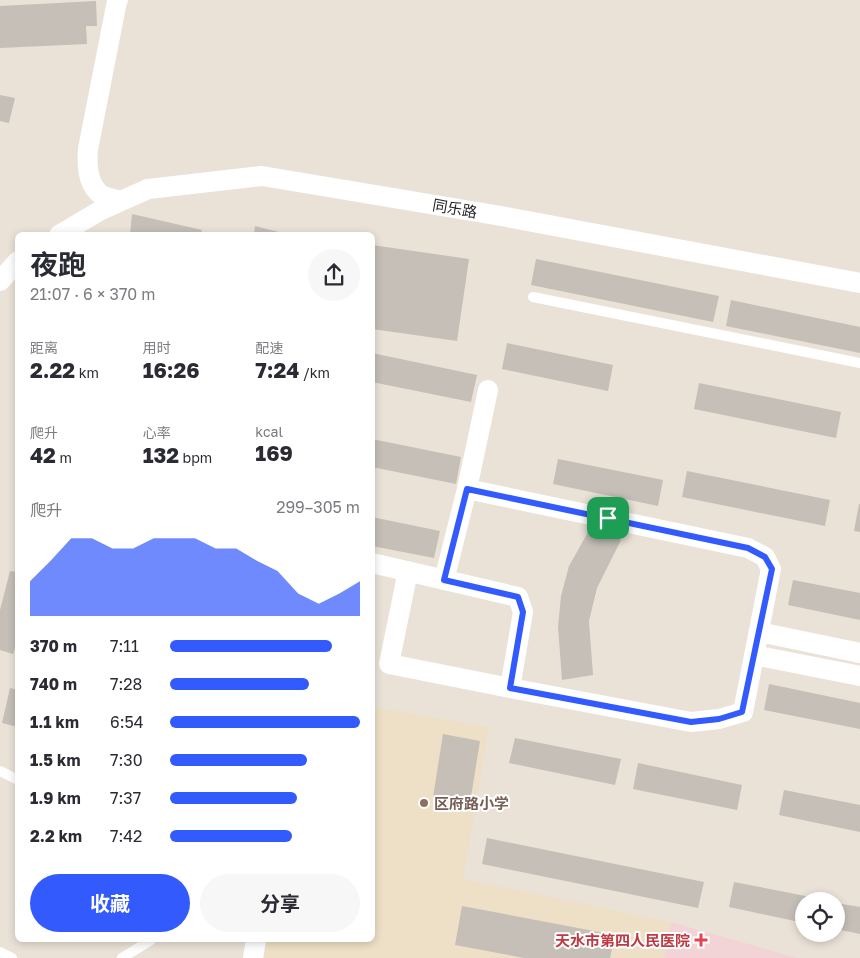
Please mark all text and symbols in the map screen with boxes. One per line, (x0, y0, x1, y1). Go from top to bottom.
street label: 同乐路 (431, 195, 479, 221)
text: 夜跑 (30, 248, 86, 281)
button: share (308, 249, 360, 301)
text: 21:07 · 6 × 370 m (30, 284, 155, 304)
text: 距离 (30, 339, 58, 356)
text: 用时 (143, 339, 171, 356)
text: 配速 (255, 339, 283, 356)
text: 2.22 (30, 357, 75, 383)
text: 16:26 (143, 357, 200, 383)
text: 7:24 (255, 357, 299, 383)
text: km (75, 364, 99, 381)
text: /km (299, 364, 330, 381)
text: kcal (255, 423, 283, 440)
text: 爬升 (30, 424, 58, 441)
text: 心率 (143, 424, 171, 441)
text: 169 (255, 440, 293, 466)
text: 42 (30, 442, 56, 468)
text: 132 (143, 442, 179, 468)
text: m (56, 449, 72, 466)
text: bpm (179, 449, 212, 466)
text: 299–305 m (276, 497, 360, 517)
pin (587, 497, 629, 539)
text: 爬升 (30, 500, 62, 520)
icon: arrive (594, 504, 622, 532)
text: 370 m (30, 636, 77, 656)
text: 7:11 (110, 636, 139, 656)
text: 740 m (30, 674, 77, 694)
text: 7:28 (110, 674, 142, 694)
text: 1.1 km (30, 712, 79, 732)
text: 6:54 (110, 712, 144, 732)
text: 1.5 km (30, 750, 80, 770)
text: 7:30 (110, 750, 143, 770)
text: 1.9 km (30, 788, 81, 808)
text: 7:37 (110, 788, 141, 808)
place label: 区府路小学 (434, 794, 509, 812)
marker: 区府路小学 (418, 797, 430, 809)
text: 2.2 km (30, 826, 82, 846)
text: 7:42 (110, 826, 142, 846)
button: 收藏 (30, 874, 190, 932)
button: 分享 (200, 874, 360, 932)
map controls (795, 892, 845, 942)
button: locate (795, 892, 845, 942)
place label: 天水市第四人民医院 (555, 931, 690, 949)
marker: 天水市第四人民医院 (694, 933, 708, 947)

